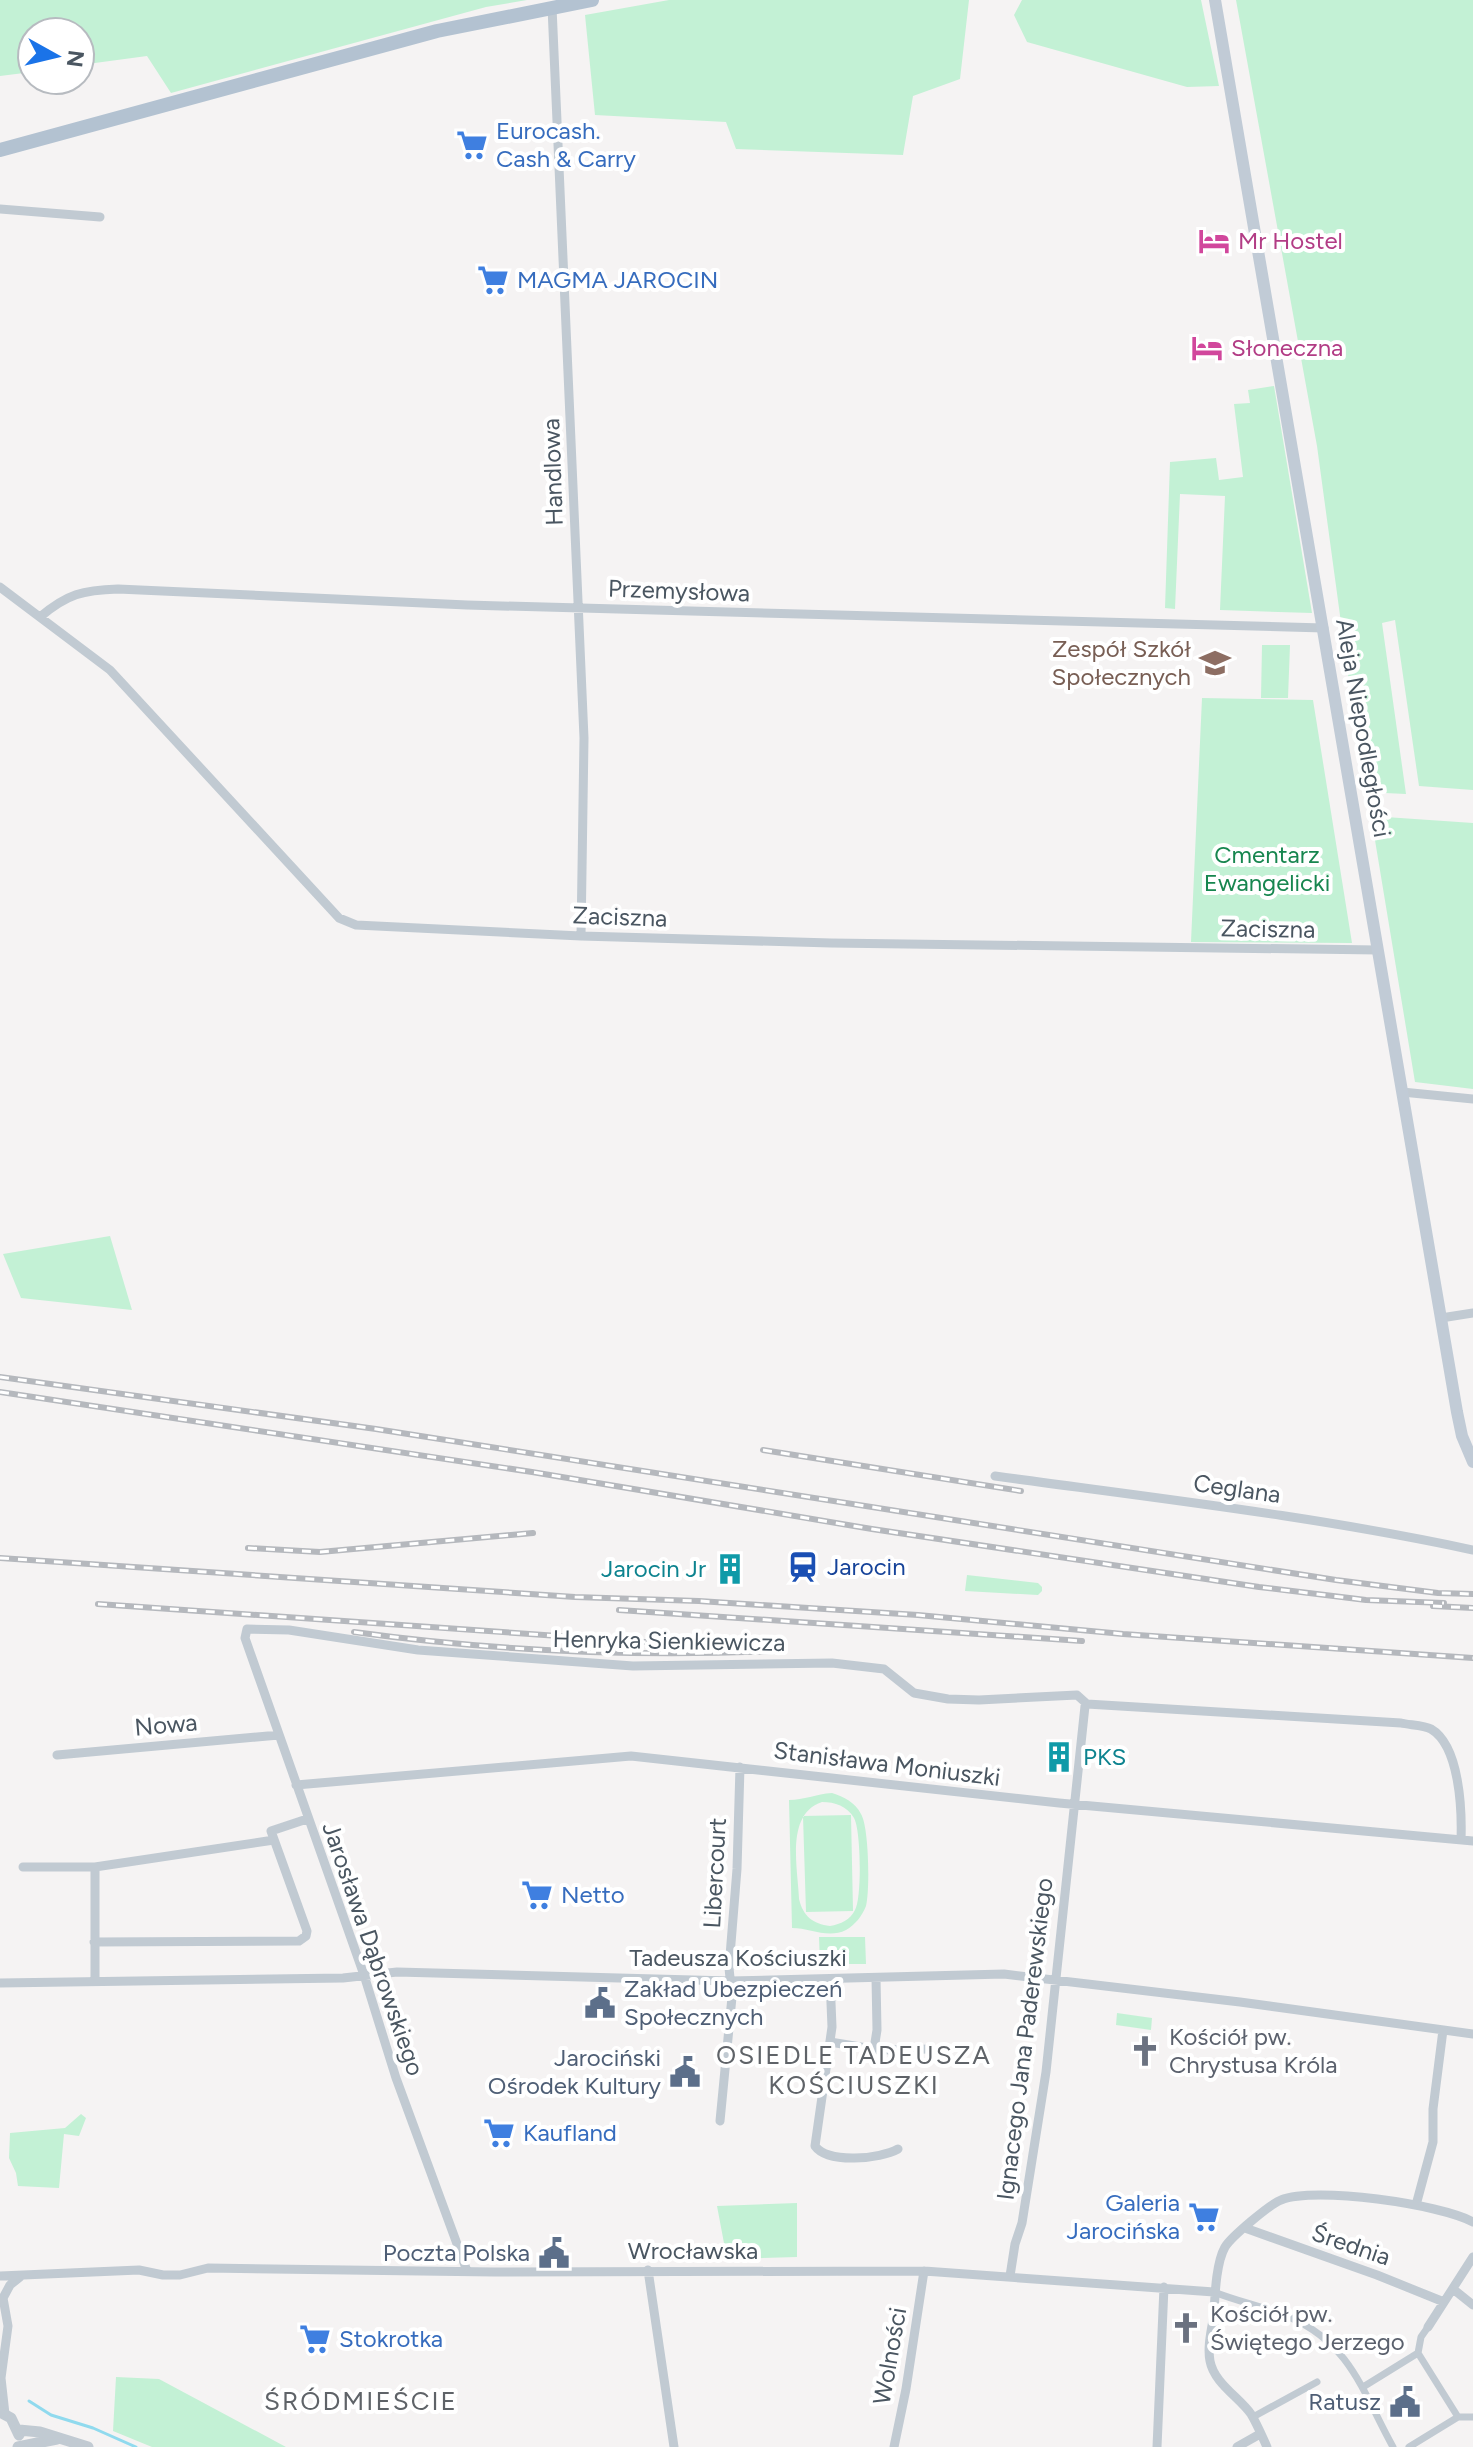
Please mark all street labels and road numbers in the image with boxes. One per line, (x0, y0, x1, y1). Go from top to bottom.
street label: Handlowa (536, 418, 569, 526)
street label: Przemysłowa (608, 574, 750, 607)
street label: Aleja Niepodległości (1330, 616, 1397, 840)
street label: Zaciszna (572, 900, 668, 933)
street label: Zaciszna (1220, 913, 1316, 944)
street label: Ceglana (1192, 1468, 1282, 1509)
street label: Henryka Sienkiewicza (552, 1624, 786, 1657)
street label: Nowa (133, 1707, 199, 1742)
street label: Stanisława Moniuszki (772, 1735, 1002, 1792)
street label: Libercourt (697, 1817, 732, 1929)
street label: Jarosława Dąbrowskiego (316, 1818, 431, 2079)
street label: Ignacego Jana Paderewskiego (990, 1876, 1059, 2202)
street label: Tadeusza Kościuszki (629, 1943, 847, 1972)
street label: Średnia (1308, 2218, 1394, 2271)
street label: Wrocławska (628, 2236, 758, 2265)
street label: Wolności (867, 2305, 912, 2407)

